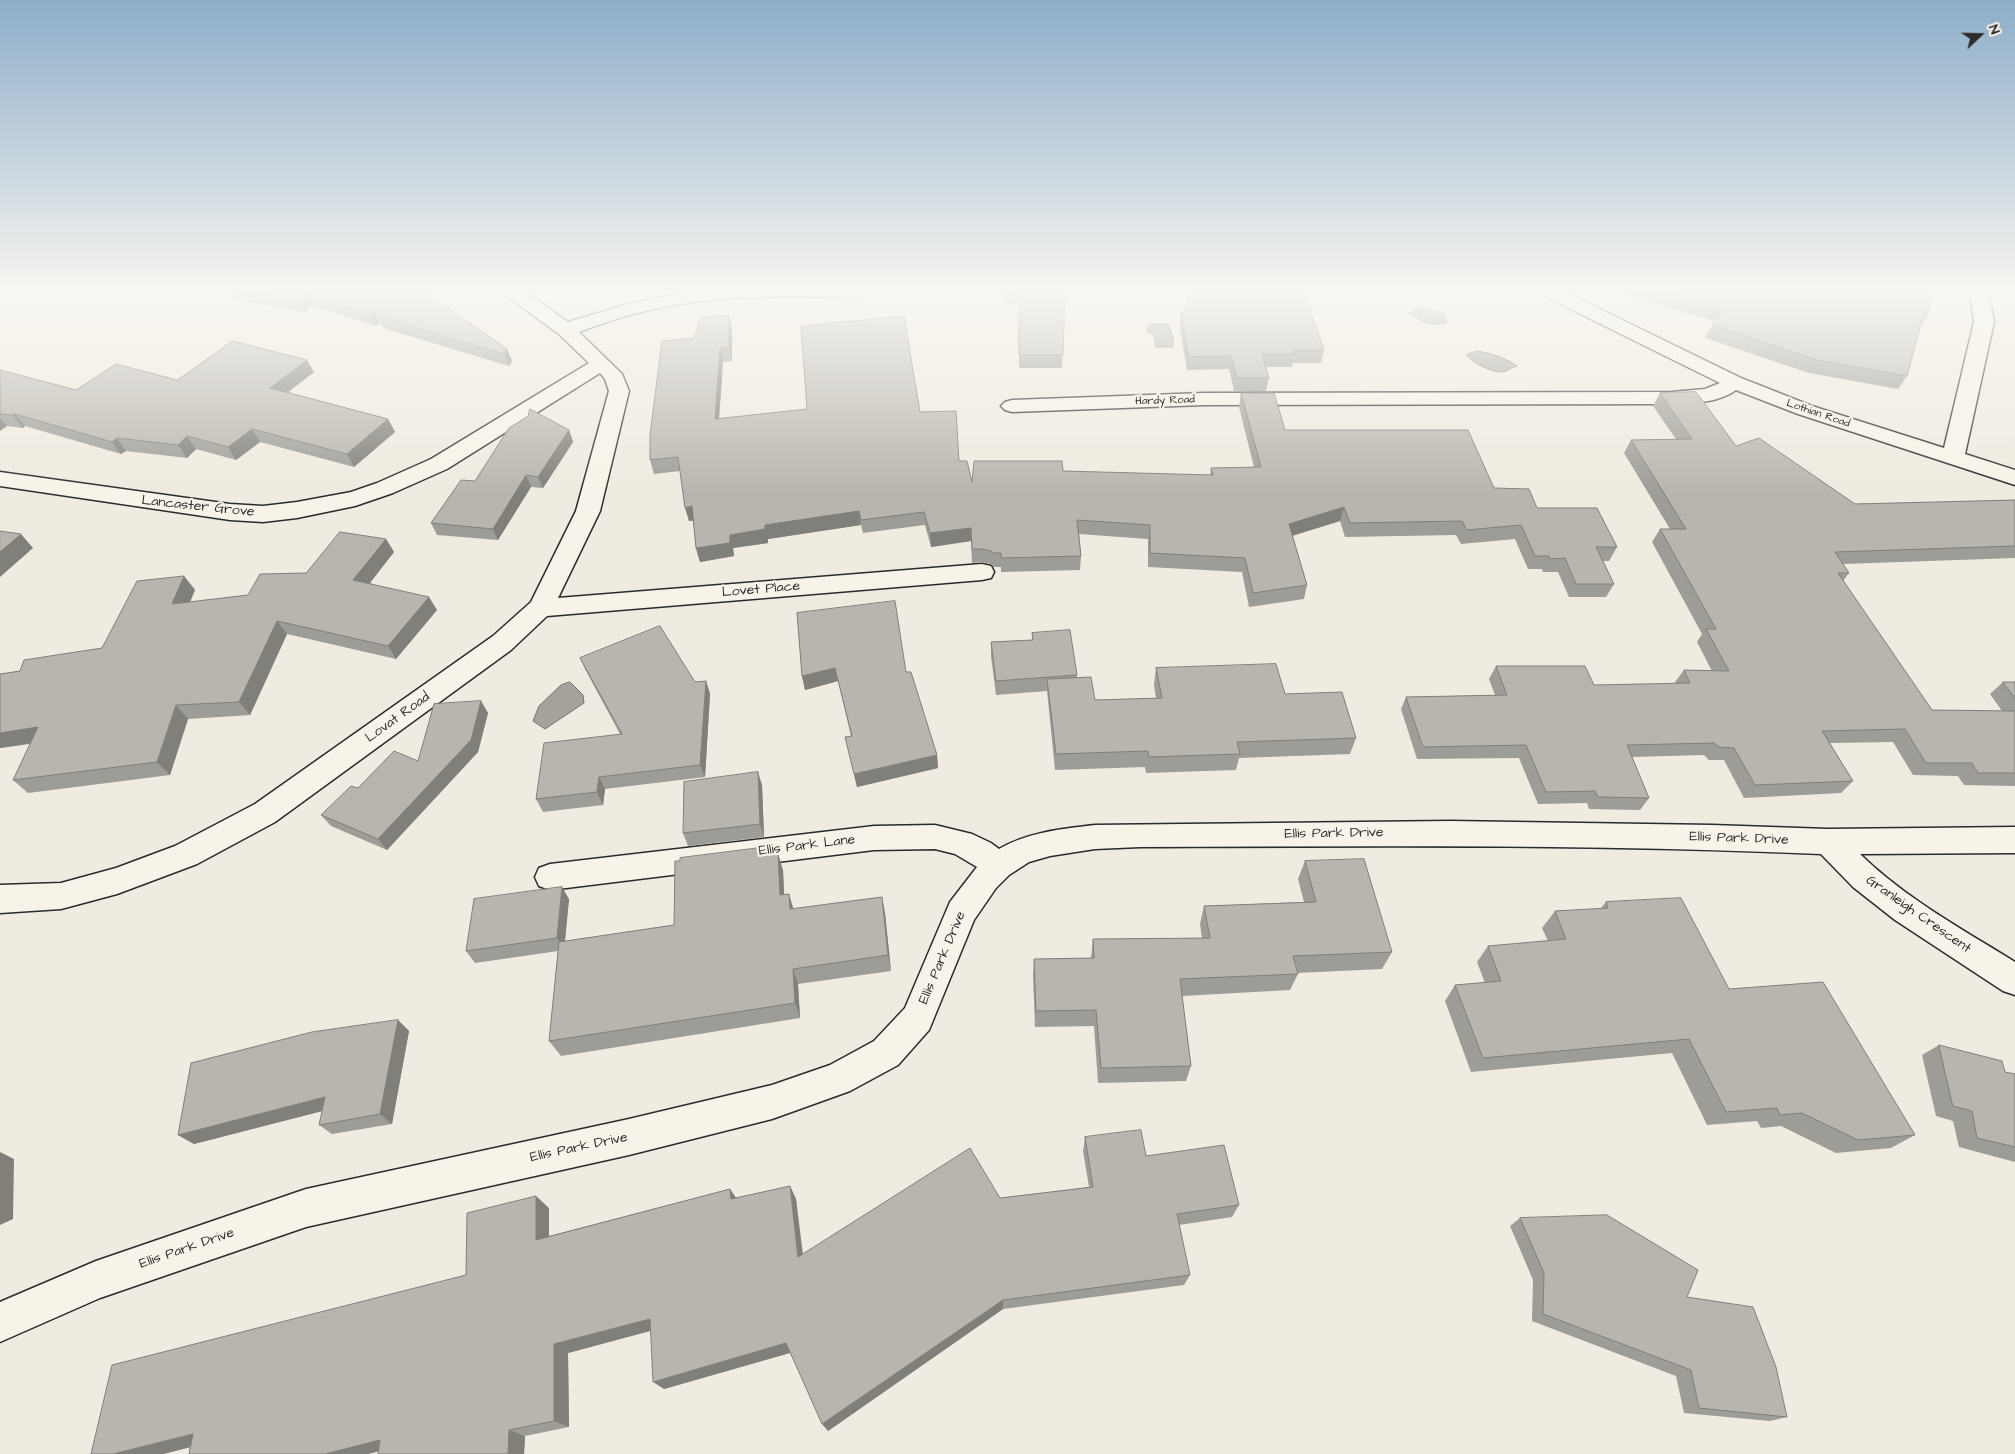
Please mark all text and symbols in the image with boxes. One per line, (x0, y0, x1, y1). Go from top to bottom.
north arrow (1955, 10, 2005, 60)
text: N (1983, 22, 2005, 37)
street label: Hardy Road (1135, 393, 1195, 409)
street label: Lothian Road (1785, 397, 1851, 431)
street label: Lancaster Grove (141, 493, 255, 521)
street label: Lovet Place (721, 578, 801, 602)
street label: Lovat Road (363, 689, 433, 747)
street label: Ellis Park Drive (1284, 825, 1384, 843)
street label: Ellis Park Drive (1689, 829, 1789, 849)
street label: Ellis Park Lane (758, 832, 856, 860)
street label: Granleigh Crescent (1862, 872, 1974, 958)
street label: Ellis Park Drive (916, 909, 970, 1007)
street label: Ellis Park Drive (529, 1129, 629, 1167)
street label: Ellis Park Drive (137, 1225, 237, 1273)

